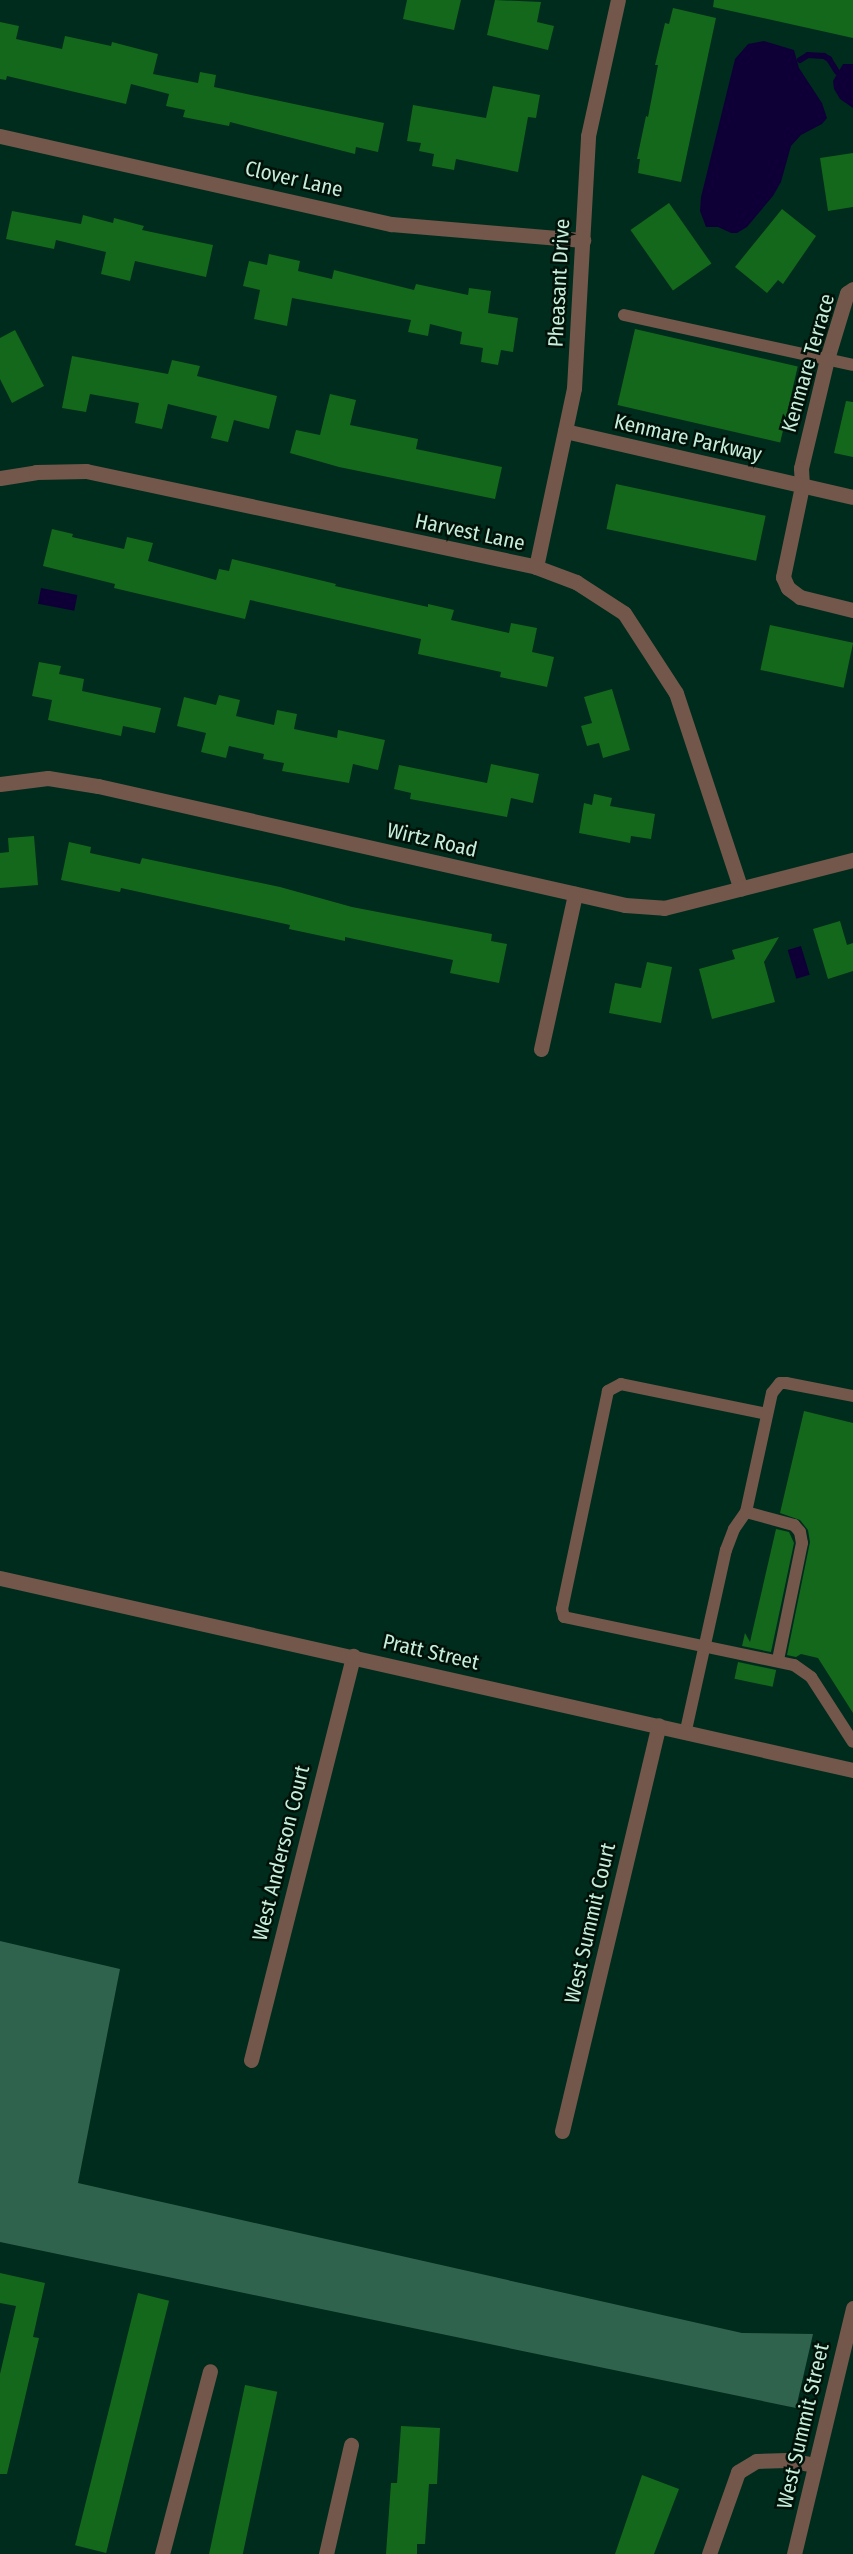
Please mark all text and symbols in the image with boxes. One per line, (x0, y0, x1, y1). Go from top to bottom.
street label: Clover Lane (243, 156, 345, 202)
street label: Pheasant Drive (543, 218, 575, 348)
street label: Kenmare Terrace (776, 291, 840, 435)
street label: Kenmare Parkway (612, 409, 764, 467)
street label: Harvest Lane (413, 508, 527, 556)
street label: Wirtz Road (384, 817, 480, 863)
street label: Pratt Street (380, 1629, 482, 1675)
street label: West Anderson Court (247, 1763, 315, 1943)
street label: West Summit Court (559, 1840, 621, 2006)
street label: West Summit Street (772, 2341, 834, 2511)

